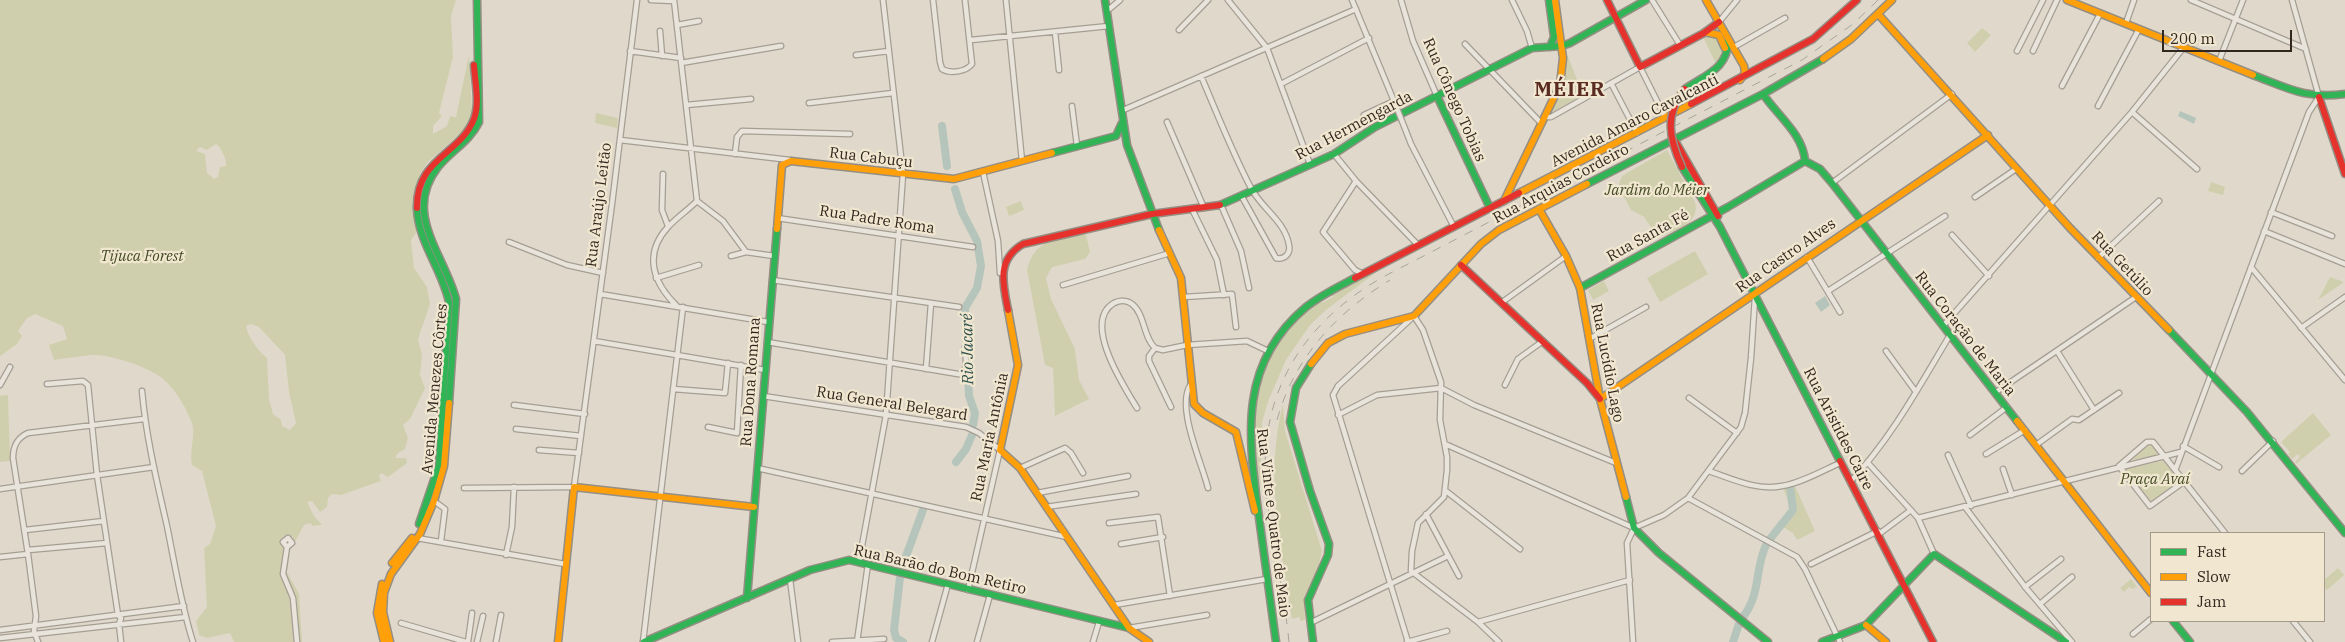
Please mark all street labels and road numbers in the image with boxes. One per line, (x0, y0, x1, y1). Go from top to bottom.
street label: Rua Cônego Tobias (1419, 35, 1489, 165)
street label: Avenida Amaro Cavalcanti (1548, 71, 1722, 171)
street label: Rua Hermengarda (1293, 88, 1415, 164)
street label: Rua Arquias Cordeiro (1490, 140, 1632, 228)
street label: Rua Araújo Leitão (582, 142, 616, 268)
street label: Rua Cabuçu (828, 144, 914, 172)
street label: Rua Padre Roma (818, 202, 936, 238)
street label: Rua Santa Fé (1604, 206, 1692, 266)
street label: Rua Castro Alves (1733, 215, 1839, 297)
street label: Rua Getúlio (2087, 228, 2157, 300)
street label: Rua Coração de Maria (1911, 268, 2019, 400)
street label: Rua Lucídio Lago (1587, 302, 1627, 424)
street label: Avenida Menezes Côrtes (419, 303, 451, 475)
street label: Rua Dona Romana (737, 317, 765, 447)
street label: Rua Aristides Caire (1799, 365, 1877, 493)
street label: Rua Maria Antônia (968, 371, 1012, 503)
street label: Rua General Belegard (815, 383, 969, 425)
street label: Rua Vinte e Quatro de Maio (1252, 427, 1294, 619)
street label: Rua Barão do Bom Retiro (852, 541, 1028, 599)

